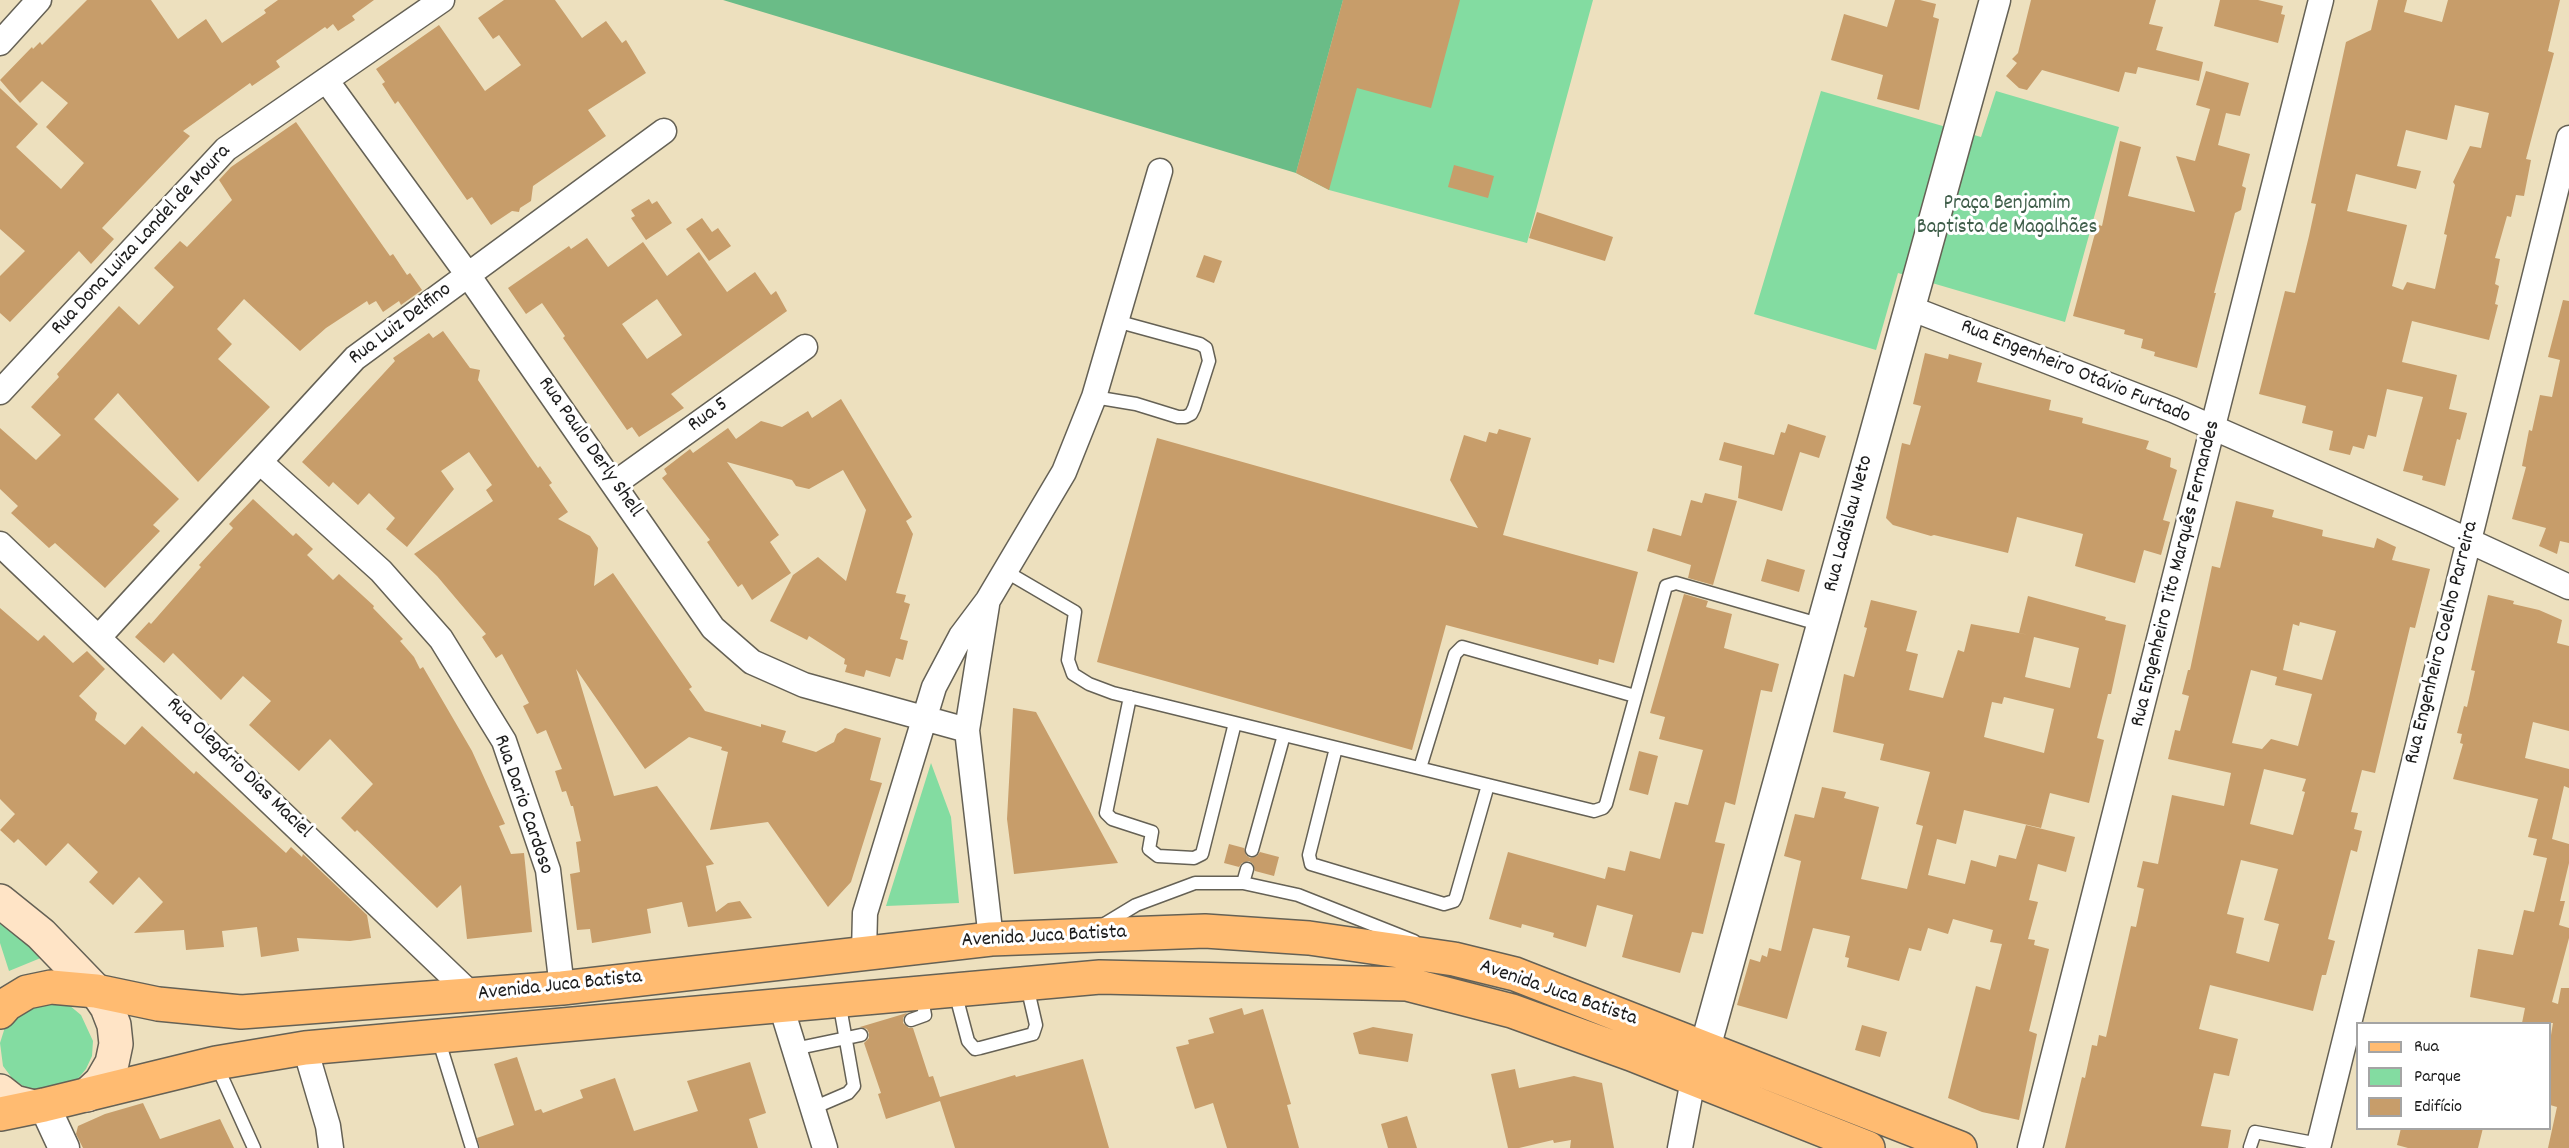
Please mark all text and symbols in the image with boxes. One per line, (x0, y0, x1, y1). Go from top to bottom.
street label: Rua Dona Luiza Landel de Moura (47, 140, 237, 342)
park label: Praça Benjamim Baptista de Magalhães (1917, 192, 2097, 242)
street label: Rua Luiz Delfino (345, 278, 457, 372)
street label: Rua Engenheiro Otávio Furtado (1956, 315, 2194, 431)
street label: Rua Paulo Derly Shell (531, 373, 647, 523)
street label: Rua 5 (684, 393, 734, 439)
street label: Rua Engenheiro Tito Marquês Fernandes (2127, 418, 2227, 730)
street label: Rua Ladislau Neto (1820, 453, 1880, 595)
street label: Rua Engenheiro Coelho Parreira (2401, 519, 2485, 767)
street label: Rua Olegário Dias Maciel (160, 693, 316, 845)
street label: Rua Dario Cardoso (486, 732, 558, 878)
street label: Avenida Juca Batista (961, 921, 1127, 955)
street label: Avenida Juca Batista (1476, 955, 1640, 1033)
street label: Avenida Juca Batista (477, 966, 643, 1008)
legend (2356, 1022, 2551, 1130)
text: Rua (2414, 1035, 2439, 1060)
text: Parque (2414, 1065, 2461, 1090)
text: Edifício (2414, 1095, 2462, 1120)

